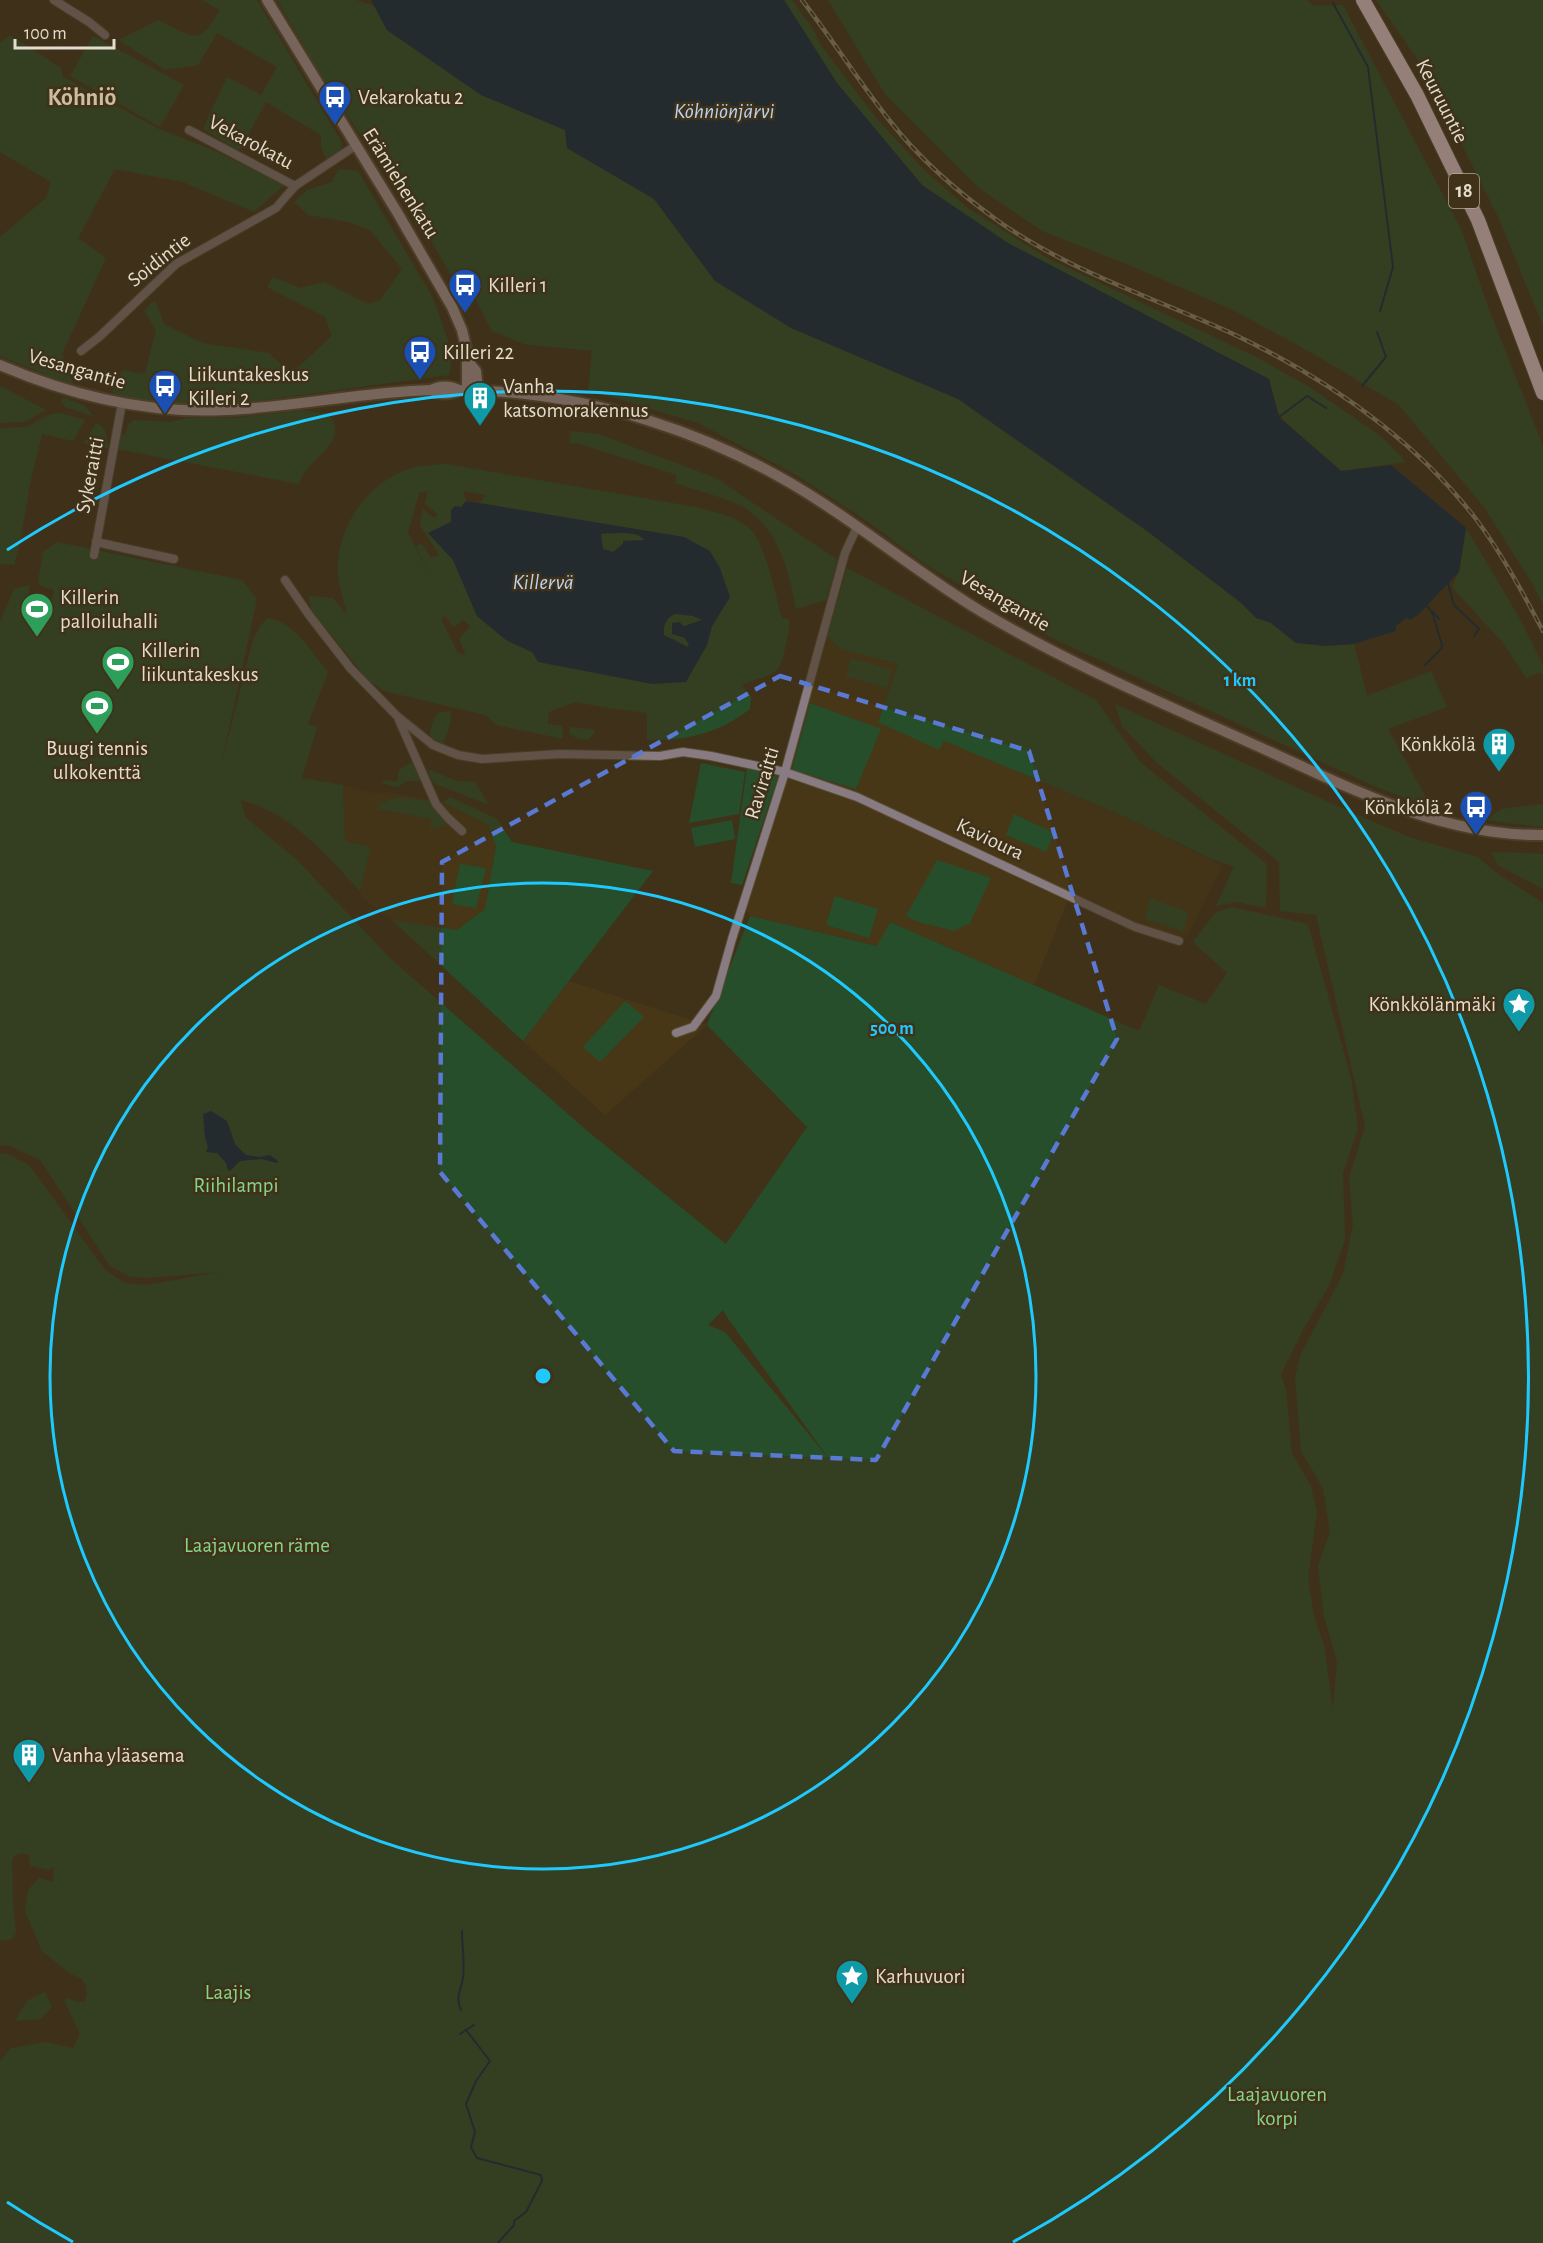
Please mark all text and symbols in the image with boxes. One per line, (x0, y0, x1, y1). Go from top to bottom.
scale bar (15, 12, 114, 50)
text: 100 m (24, 25, 67, 43)
street label: Keuruuntie (1412, 55, 1472, 147)
bus stop icon: Vekarokatu 2 (317, 79, 353, 126)
district label: Köhniö (48, 86, 117, 110)
place label: Vekarokatu 2 (358, 87, 464, 108)
water label: Köhniönjärvi (674, 100, 775, 122)
street label: Vekarokatu (205, 111, 297, 173)
street label: Erämiehenkatu (359, 124, 443, 242)
road number: 18 (1449, 174, 1479, 208)
street label: Soidintie (124, 229, 194, 291)
bus stop icon: Killeri 1 (447, 267, 483, 314)
place label: Killeri 1 (488, 275, 547, 296)
bus stop icon: Killeri 22 (402, 334, 438, 381)
place label: Killeri 22 (443, 342, 514, 363)
street label: Vesangantie (26, 345, 128, 393)
place label: Liikuntakeskus Killeri 2 (188, 364, 309, 409)
bus stop icon: Liikuntakeskus Killeri 2 (147, 368, 183, 415)
place label: Vanha katsomorakennus (503, 376, 648, 421)
building icon: Vanha katsomorakennus (462, 380, 498, 427)
street label: Sykeraitti (72, 435, 108, 515)
street label: Vesangantie (956, 567, 1054, 635)
water label: Killervä (512, 571, 574, 593)
place label: Killerin palloiluhalli (60, 587, 158, 632)
sports icon: Killerin palloiluhalli (19, 591, 55, 638)
place label: Killerin liikuntakeskus (141, 640, 258, 685)
sports icon: Killerin liikuntakeskus (100, 644, 136, 691)
text: 1 km (1224, 672, 1256, 690)
sports icon: Buugi tennis ulkokenttä (79, 688, 115, 735)
building icon: Könkkölä (1481, 726, 1517, 773)
place label: Könkkölä (1400, 734, 1476, 755)
place label: Buugi tennis ulkokenttä (46, 738, 148, 783)
street label: Raviraitti (741, 744, 783, 822)
bus stop icon: Könkkölä 2 (1458, 789, 1494, 836)
place label: Könkkölä 2 (1364, 797, 1453, 818)
street label: Kavioura (953, 814, 1027, 864)
place icon: Könkkölänmäki (1501, 986, 1537, 1033)
place label: Könkkölänmäki (1368, 994, 1496, 1015)
text: 500 m (870, 1020, 914, 1038)
park label: Riihilampi (193, 1175, 279, 1196)
centre of rings (533, 1366, 553, 1386)
park label: Laajavuoren räme (184, 1535, 330, 1556)
building icon: Vanha yläasema (11, 1737, 47, 1784)
place label: Vanha yläasema (52, 1745, 185, 1766)
place icon: Karhuvuori (834, 1958, 870, 2005)
place label: Karhuvuori (875, 1966, 965, 1987)
park label: Laajis (205, 1982, 251, 2003)
park label: Laajavuoren korpi (1227, 2084, 1327, 2129)

